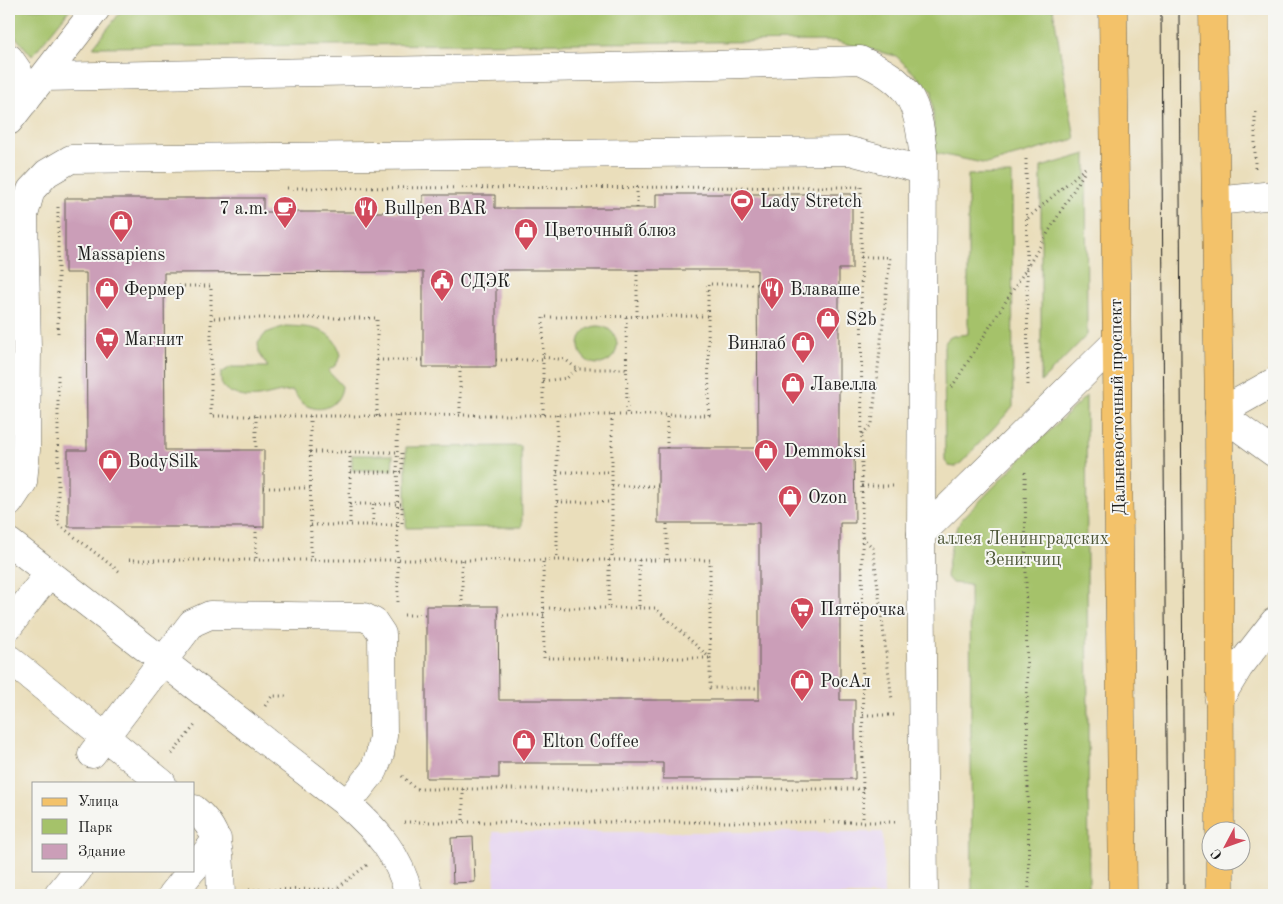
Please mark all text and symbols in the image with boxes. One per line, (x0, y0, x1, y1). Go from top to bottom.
sports icon: Lady Stretch (729, 188, 755, 222)
place label: Lady Stretch (760, 193, 862, 211)
cafe icon: 7 a.m. (272, 195, 298, 229)
restaurant icon: Bullpen BAR (353, 195, 379, 229)
place label: 7 a.m. (219, 200, 268, 218)
place label: Bullpen BAR (384, 200, 487, 218)
shop icon: Massapiens (108, 209, 134, 243)
shop icon: Цветочный блюз (513, 217, 539, 251)
place label: Цветочный блюз (544, 222, 676, 240)
place label: Massapiens (77, 246, 165, 264)
public building icon: СДЭК (429, 268, 455, 302)
place label: СДЭК (460, 273, 510, 291)
shop icon: Фермер (94, 276, 120, 310)
restaurant icon: Влаваше (759, 276, 785, 310)
place label: Фермер (124, 281, 185, 299)
place label: Влаваше (790, 281, 860, 299)
street label: Дальневосточный проспект (1107, 298, 1129, 516)
shop icon: S2b (815, 306, 841, 340)
place label: S2b (846, 311, 877, 329)
supermarket icon: Магнит (94, 326, 120, 360)
shop icon: Винлаб (790, 330, 816, 364)
place label: Магнит (124, 331, 184, 349)
place label: Винлаб (727, 335, 786, 353)
shop icon: Лавелла (780, 371, 806, 405)
place label: Лавелла (810, 376, 877, 394)
shop icon: Demmoksi (753, 438, 779, 472)
place label: Demmoksi (784, 443, 866, 461)
shop icon: BodySilk (97, 448, 123, 482)
place label: BodySilk (128, 453, 199, 471)
shop icon: Ozon (777, 484, 803, 518)
place label: Ozon (808, 489, 847, 507)
park label: аллея Ленинградских Зенитчиц (937, 530, 1109, 569)
supermarket icon: Пятёрочка (789, 596, 815, 630)
place label: Пятёрочка (820, 601, 906, 619)
shop icon: РосАл (789, 668, 815, 702)
place label: РосАл (820, 673, 871, 691)
shop icon: Elton Coffee (511, 728, 537, 762)
place label: Elton Coffee (542, 733, 639, 751)
legend (32, 782, 195, 872)
text: Улица (78, 795, 119, 810)
text: Парк (78, 821, 113, 836)
north arrow (1200, 822, 1250, 872)
text: Здание (78, 845, 125, 860)
text: С (1209, 846, 1225, 862)

